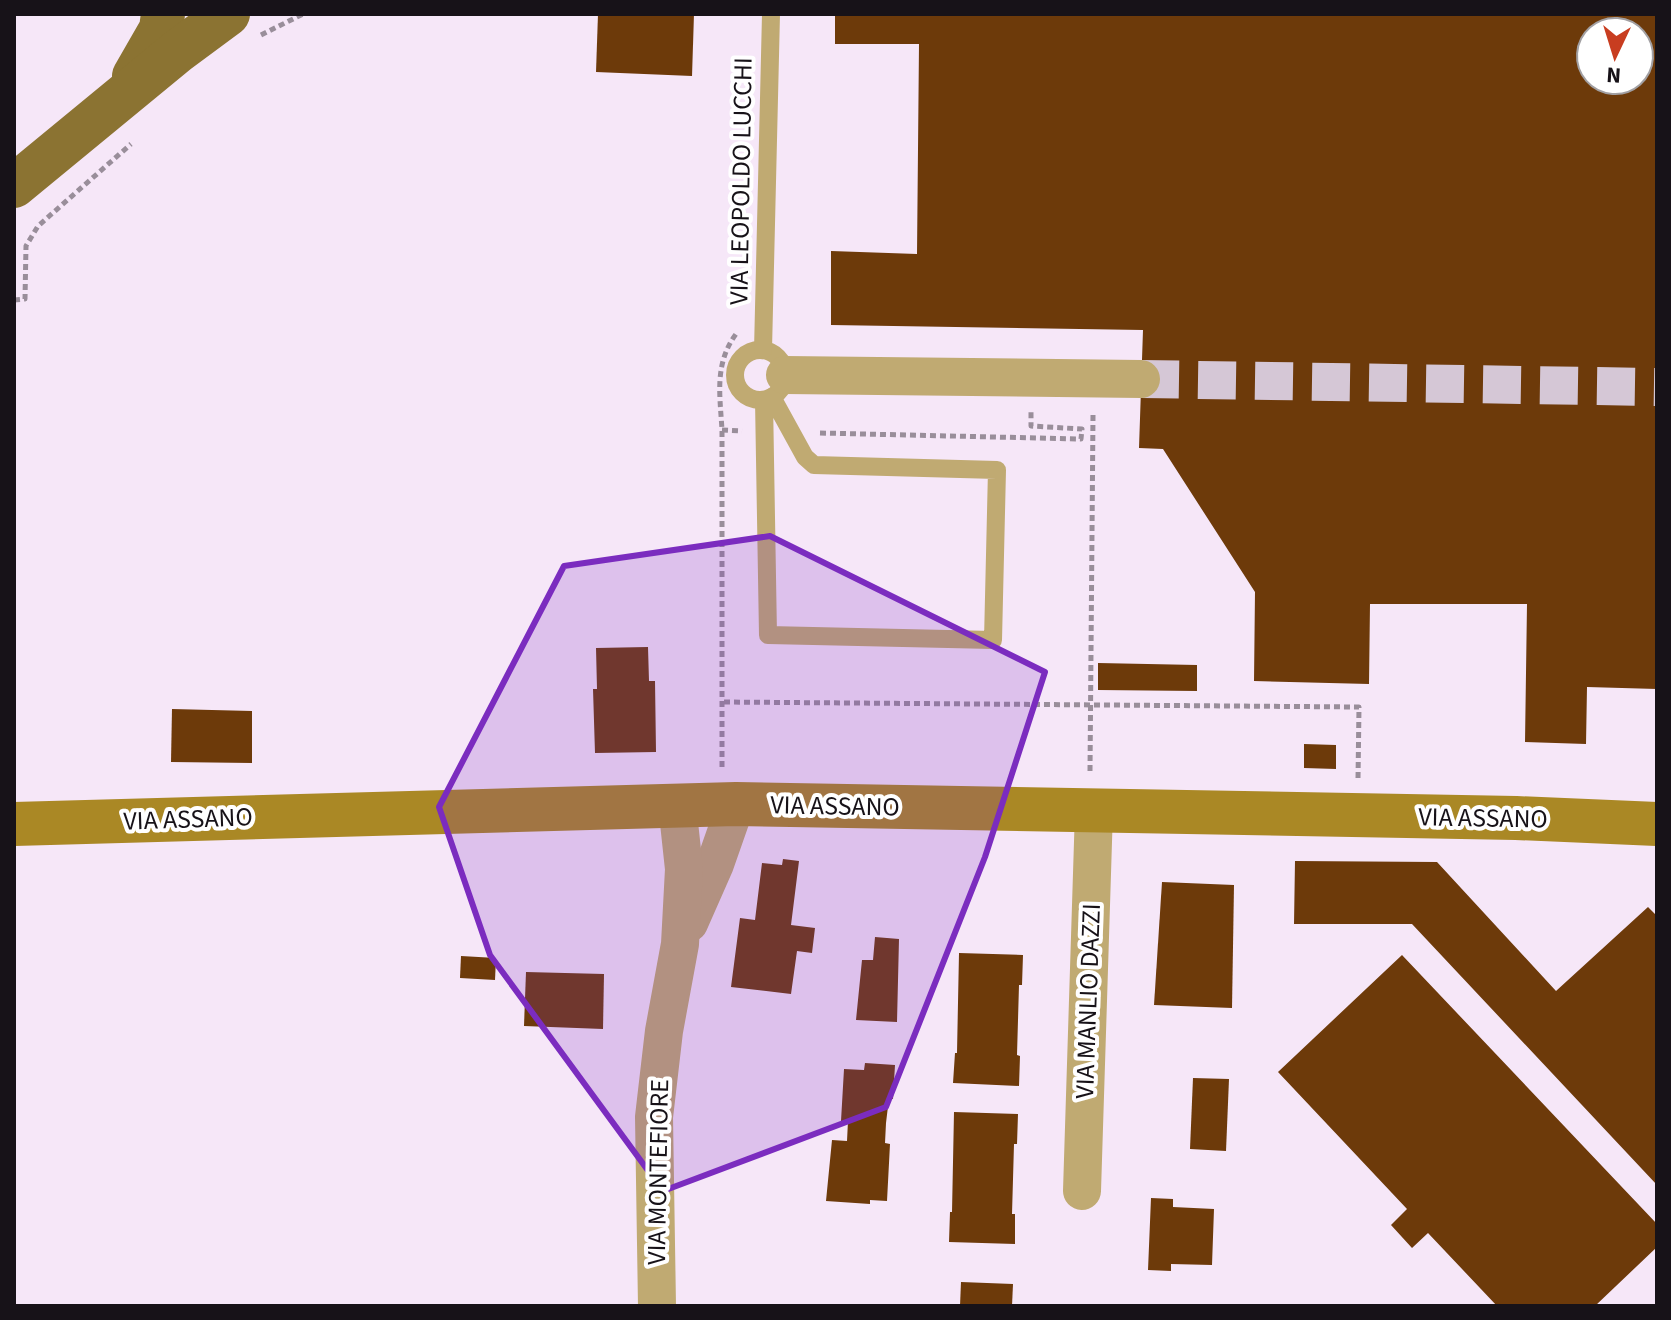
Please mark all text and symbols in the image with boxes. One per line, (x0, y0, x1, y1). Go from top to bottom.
north arrow (1575, 16, 1655, 96)
street label: VIA LEOPOLDO LUCCHI (720, 57, 762, 305)
text: N (1605, 58, 1622, 91)
street label: VIA ASSANO (770, 786, 900, 826)
street label: VIA ASSANO (123, 798, 253, 840)
street label: VIA ASSANO (1418, 798, 1548, 838)
street label: VIA MANLIO DAZZI (1066, 903, 1110, 1099)
street label: VIA MONTEFIORE (638, 1079, 678, 1265)

